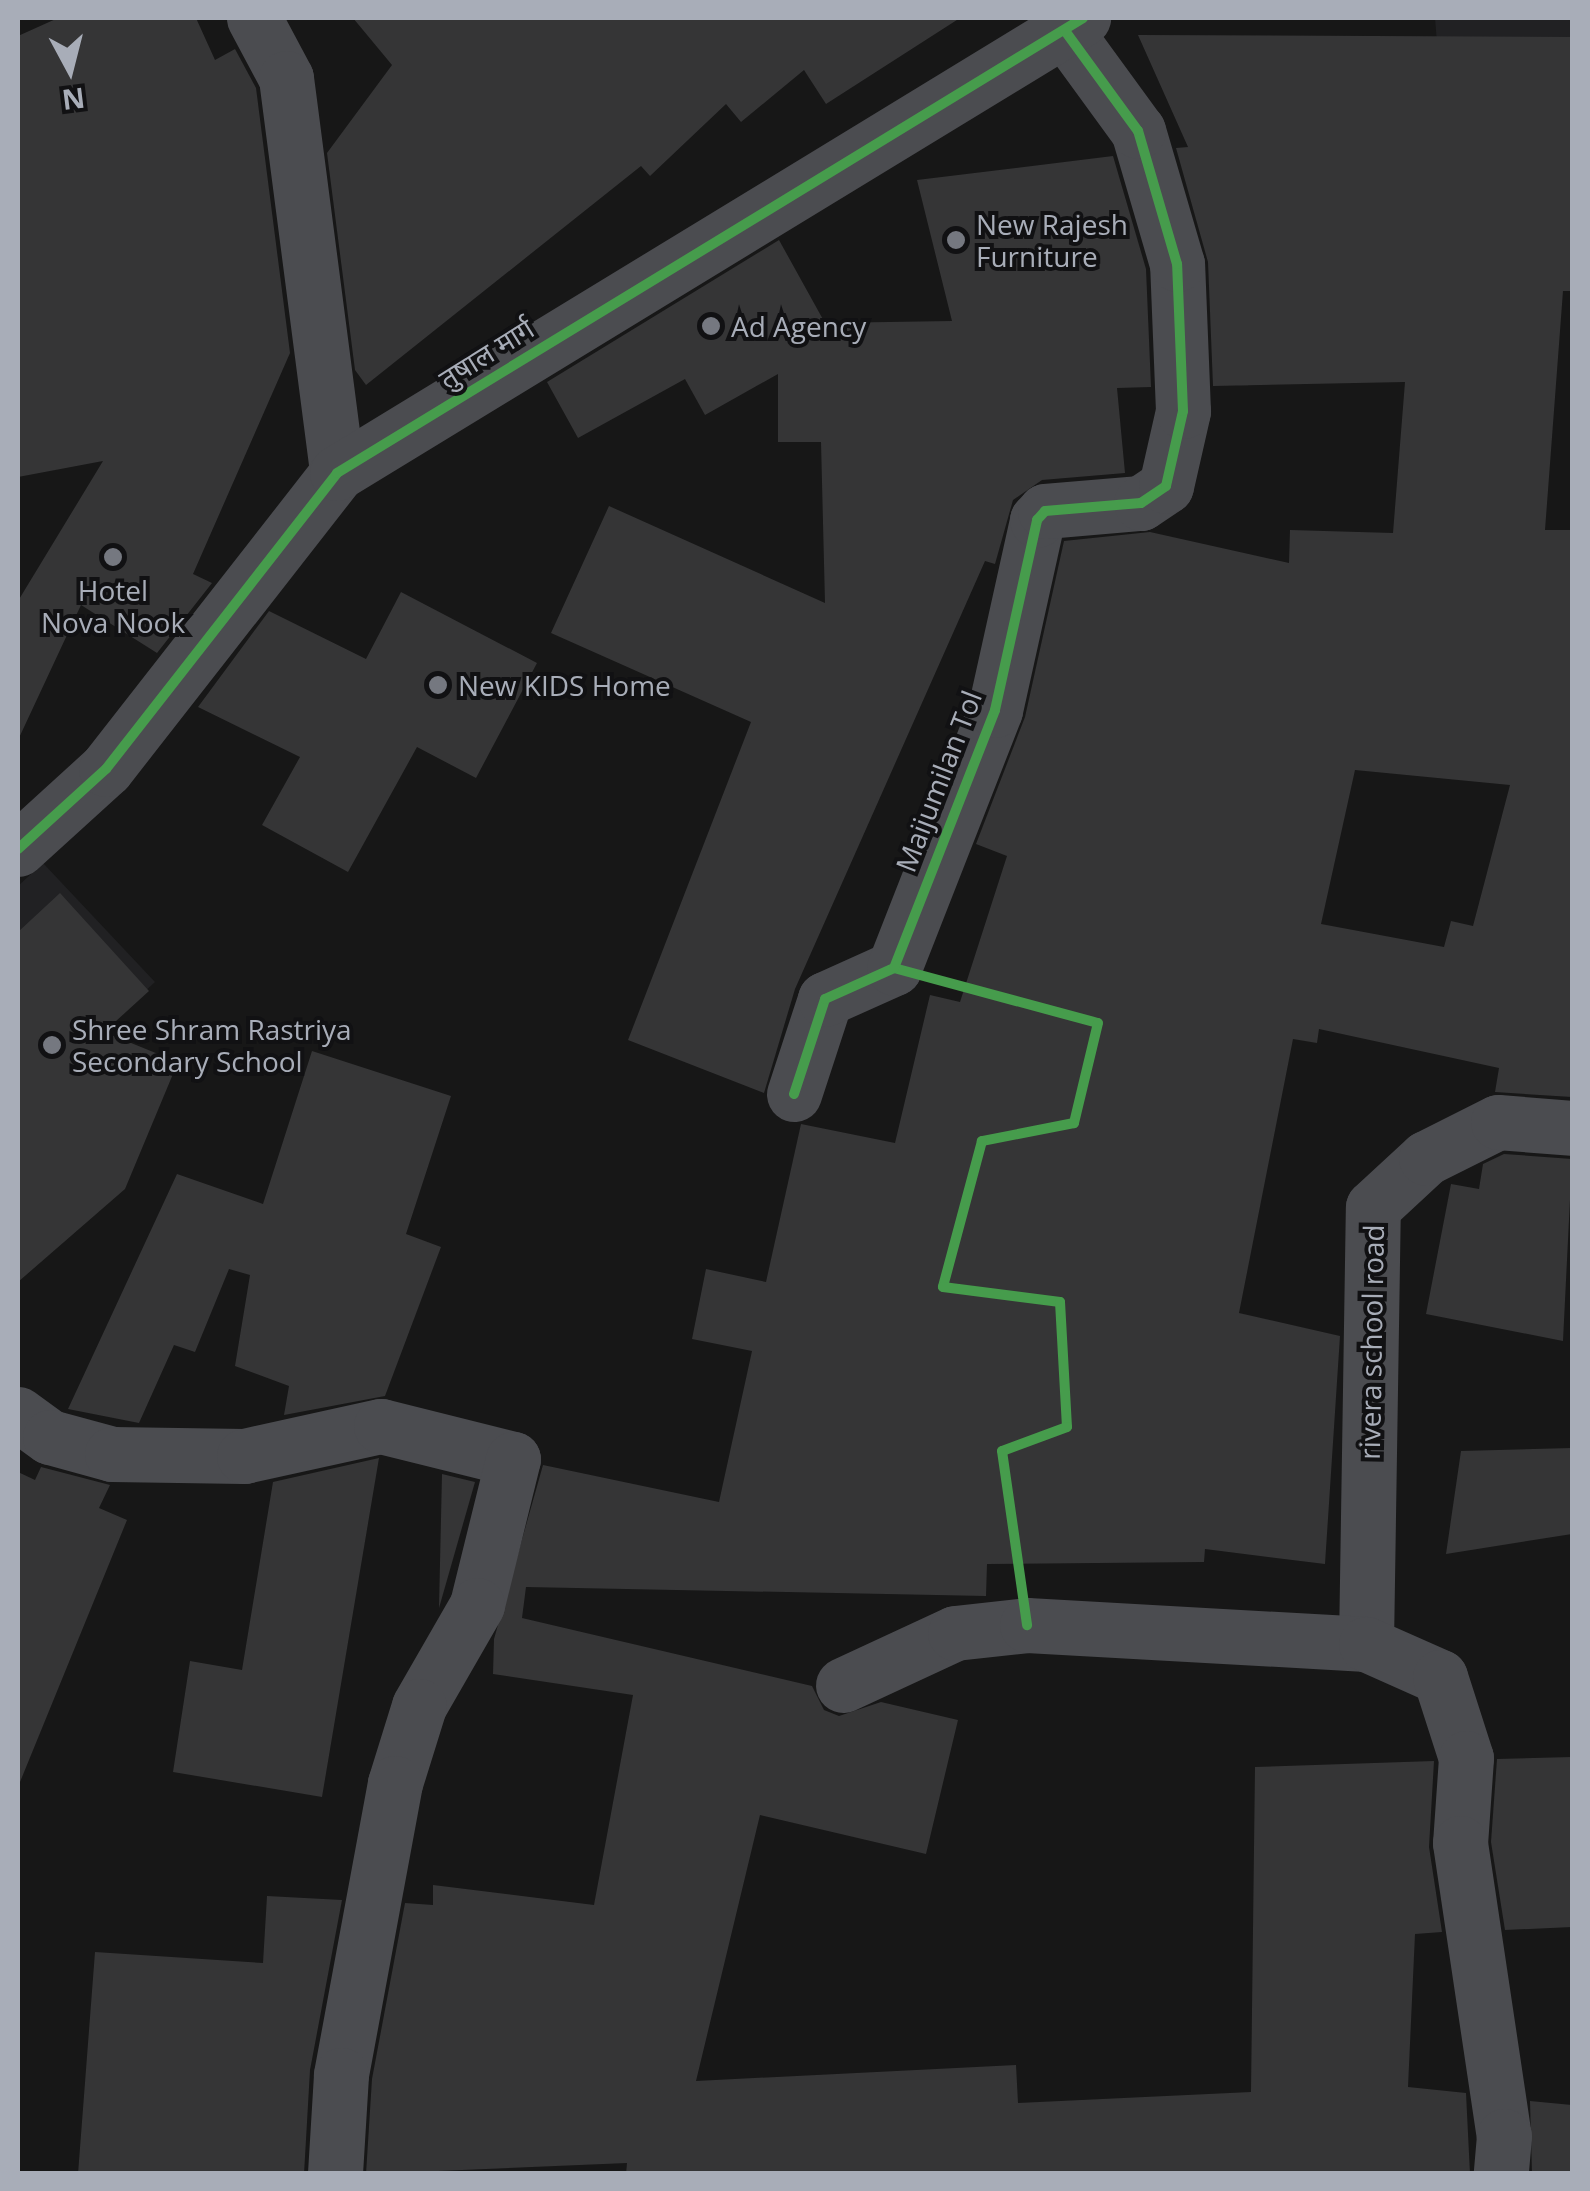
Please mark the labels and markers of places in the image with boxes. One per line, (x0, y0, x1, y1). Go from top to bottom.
place label: New Rajesh Furniture (976, 207, 1128, 273)
marker: New Rajesh Furniture (945, 229, 967, 251)
place label: Ad Agency (731, 309, 866, 343)
marker: Ad Agency (700, 315, 722, 337)
marker: Hotel Nova Nook (102, 546, 124, 568)
place label: Hotel Nova Nook (41, 573, 185, 639)
place label: New KIDS Home (458, 668, 671, 702)
marker: New KIDS Home (427, 674, 449, 696)
place label: Shree Shram Rastriya Secondary School (72, 1012, 352, 1078)
marker: Shree Shram Rastriya Secondary School (41, 1034, 63, 1056)

